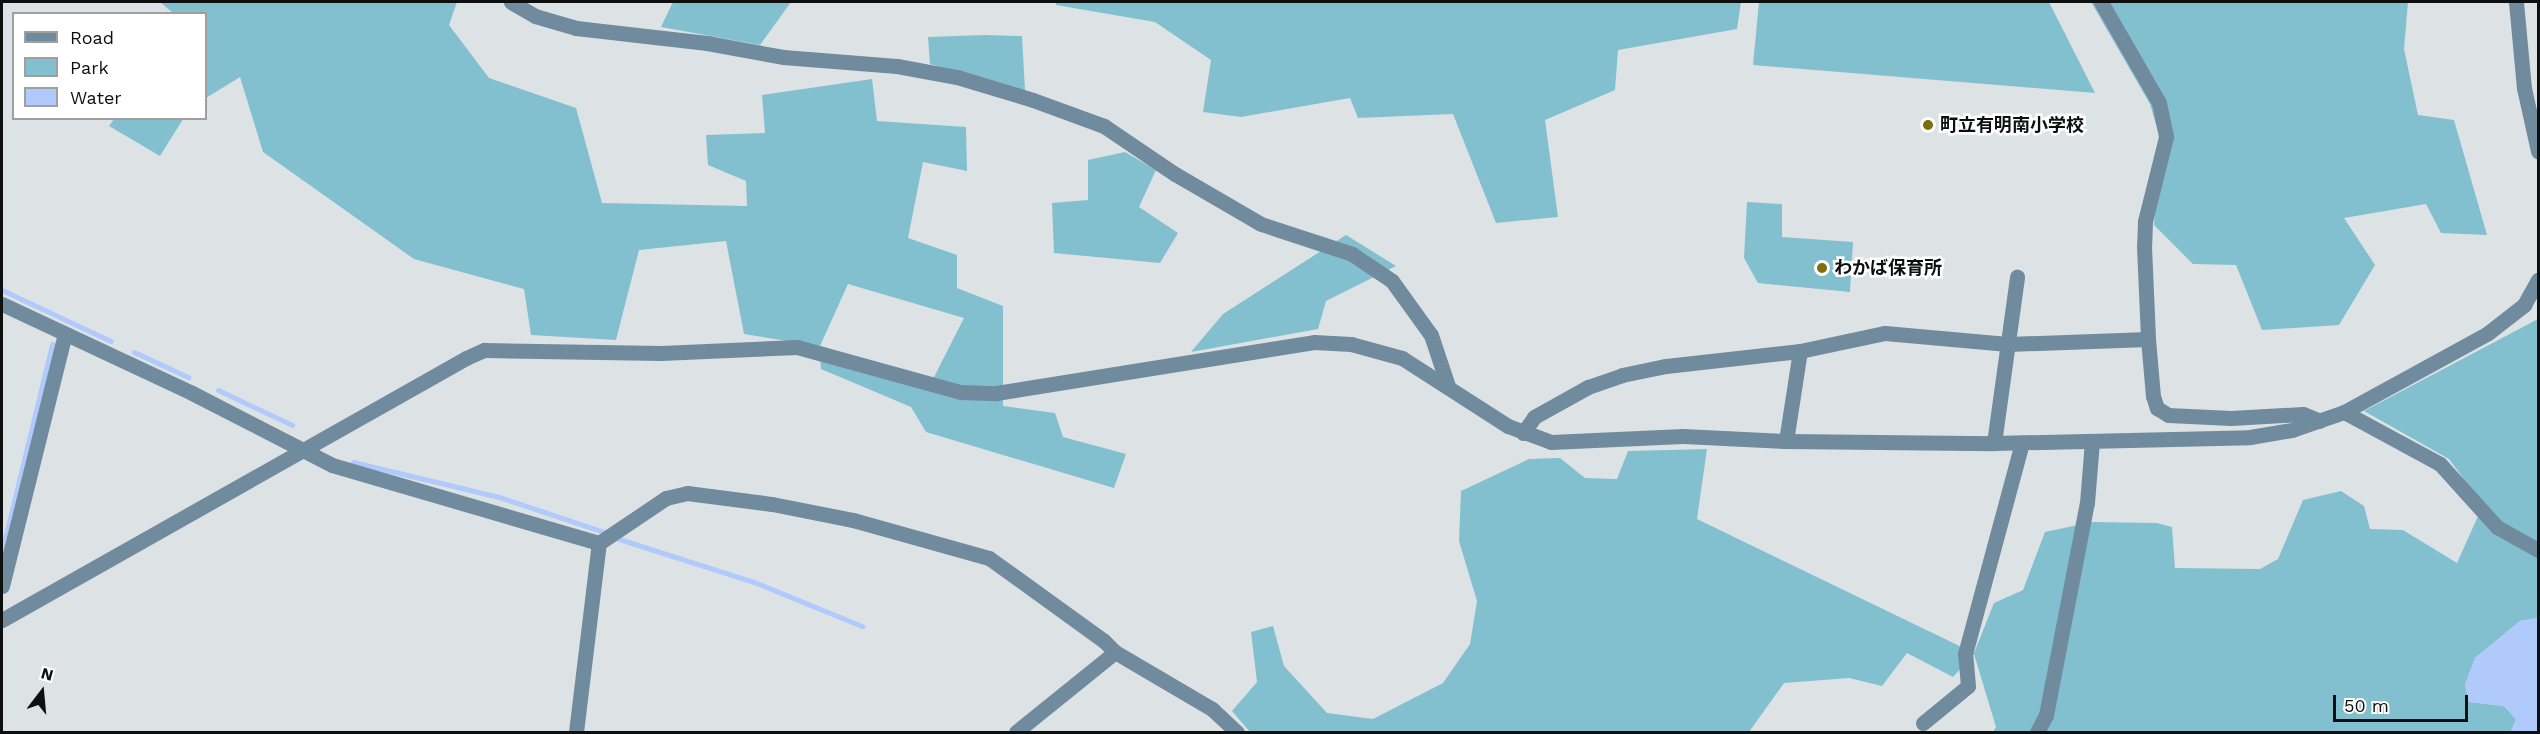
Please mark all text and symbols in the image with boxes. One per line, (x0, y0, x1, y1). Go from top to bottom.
legend (12, 12, 207, 120)
text: Road (70, 27, 114, 48)
text: Park (70, 57, 109, 78)
text: Water (70, 87, 122, 108)
place label: 町立有明南小学校 (1940, 114, 2084, 136)
marker: 町立有明南小学校 (1921, 118, 1935, 132)
place label: わかば保育所 (1834, 257, 1942, 279)
marker: わかば保育所 (1815, 261, 1829, 275)
north arrow (12, 662, 72, 722)
text: N (39, 663, 55, 685)
scale bar (2336, 683, 2471, 721)
text: 50 m (2344, 695, 2389, 716)

